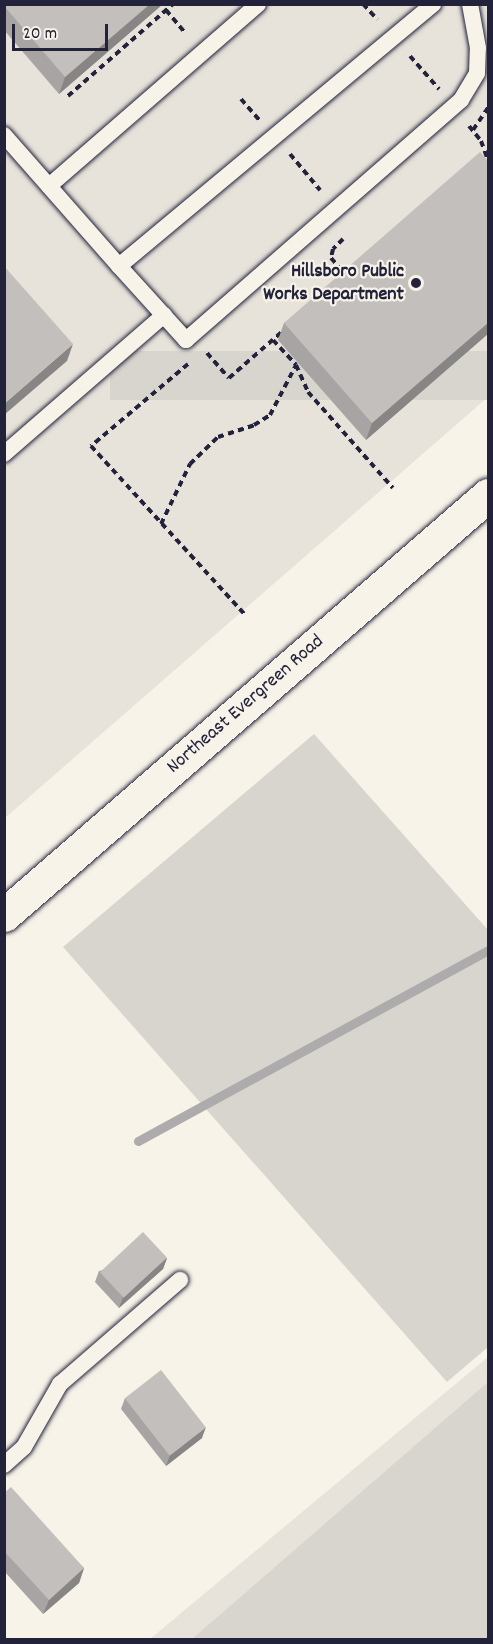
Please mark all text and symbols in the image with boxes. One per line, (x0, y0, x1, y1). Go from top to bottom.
scale bar (15, 12, 111, 50)
text: 20 m (23, 22, 57, 47)
place label: Hillsboro Public Works Department (263, 260, 404, 307)
marker: Hillsboro Public Works Department (409, 276, 423, 290)
street label: Northeast Evergreen Road (163, 630, 329, 780)

